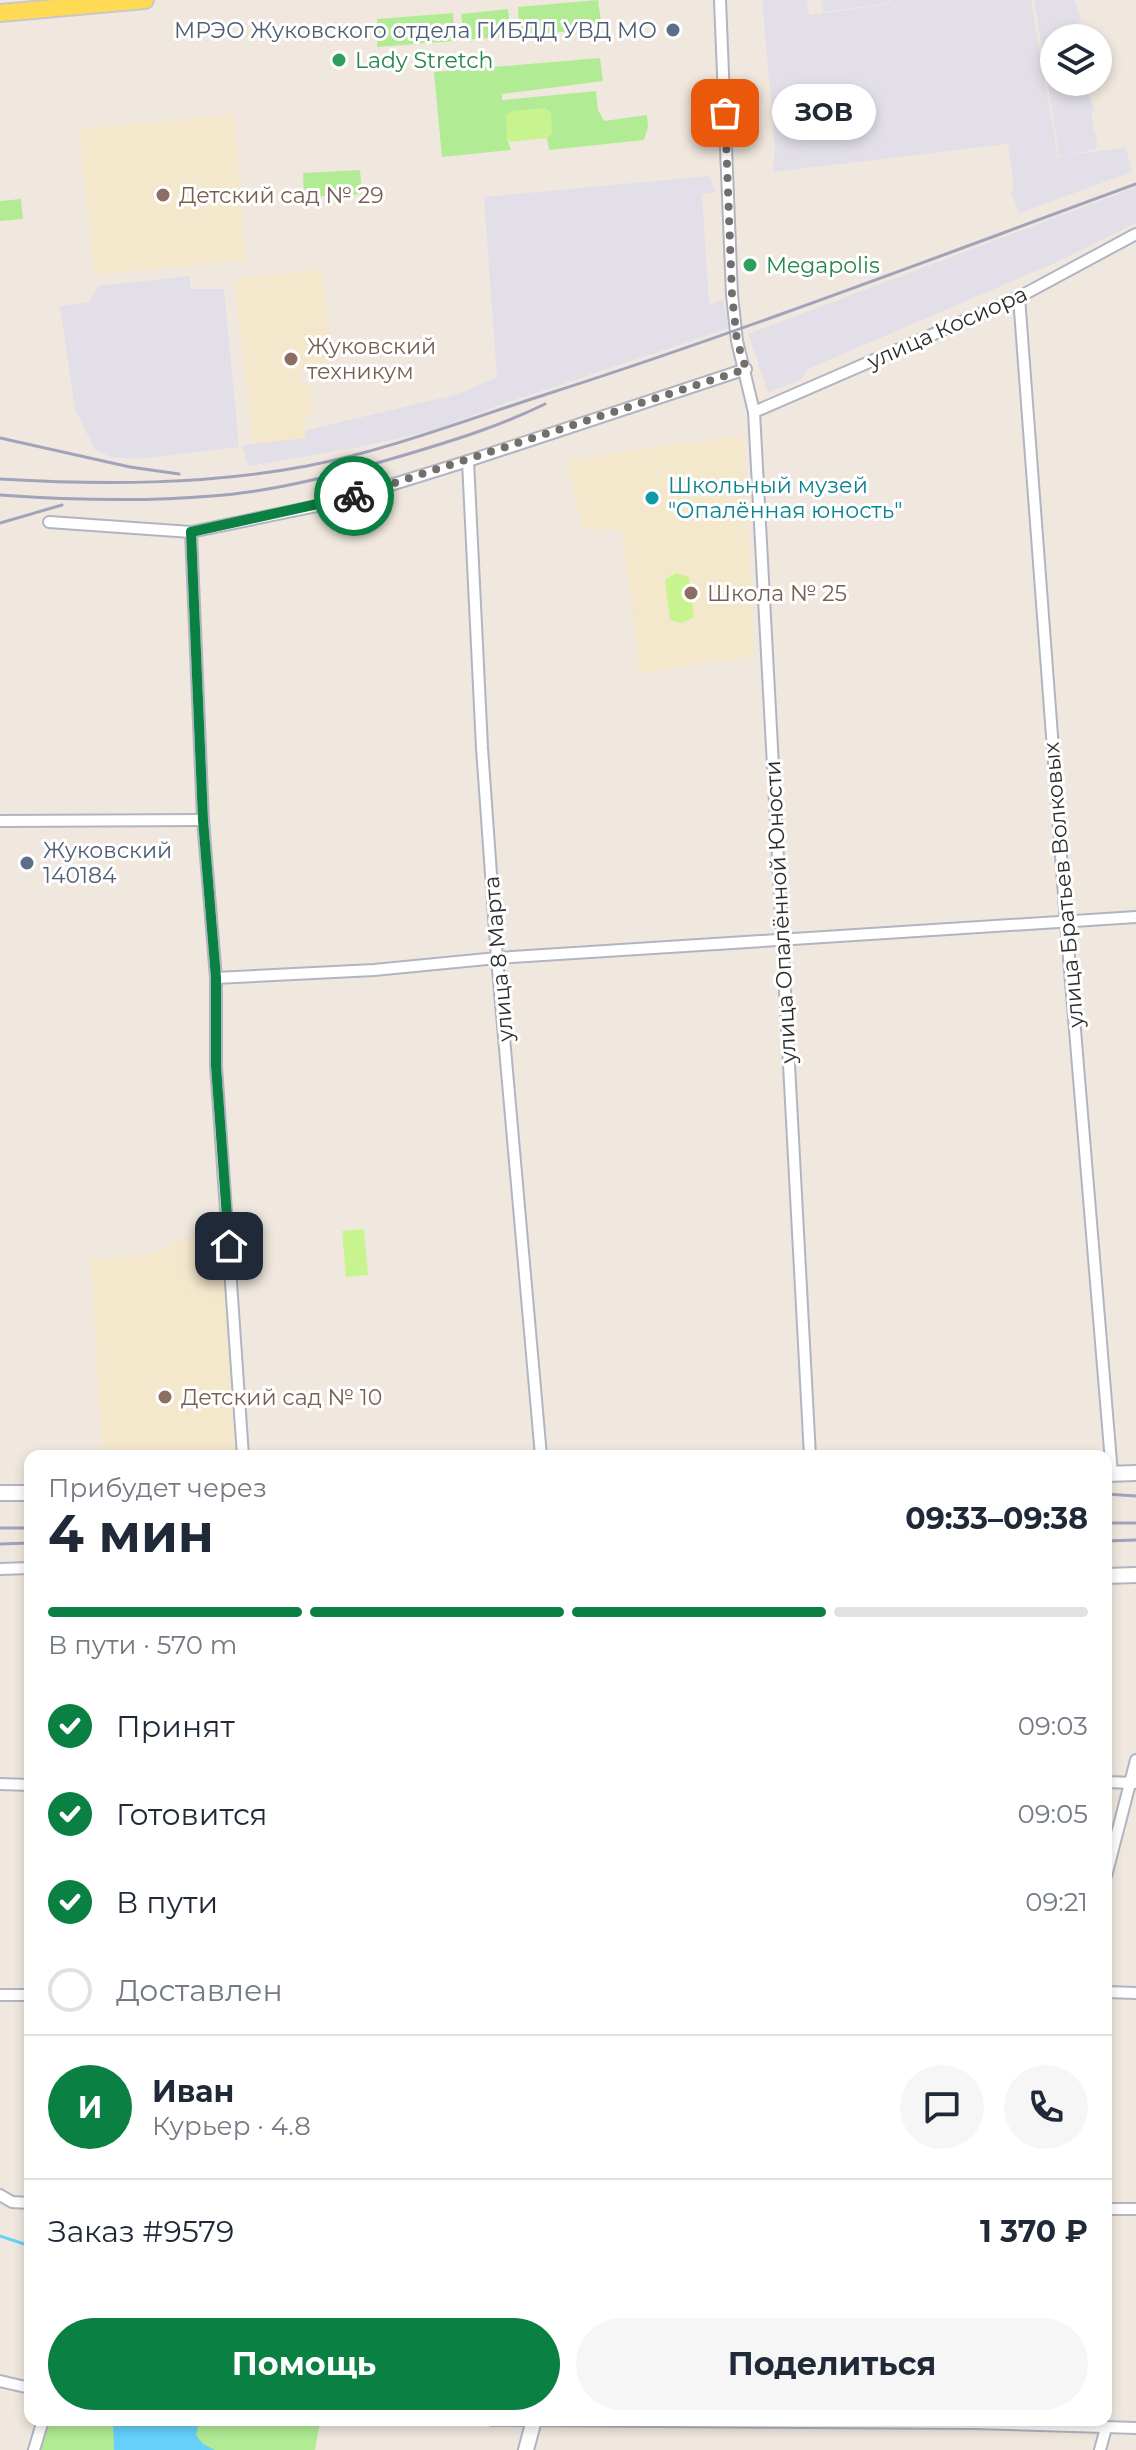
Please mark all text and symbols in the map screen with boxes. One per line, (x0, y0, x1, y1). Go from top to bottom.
place label: МРЭО Жуковского отдела ГИБДД УВД МО (174, 17, 657, 44)
marker: МРЭО Жуковского отдела ГИБДД УВД МО (664, 21, 682, 39)
map controls (1040, 24, 1112, 96)
button: layers (1040, 24, 1112, 96)
place label: Lady Stretch (355, 47, 493, 74)
marker: Lady Stretch (330, 51, 348, 69)
pin (691, 79, 759, 147)
callout: ЗОВ (773, 85, 877, 141)
icon: bag (703, 91, 747, 135)
text: ЗОВ (795, 96, 853, 128)
place label: Детский сад № 29 (179, 182, 384, 209)
marker: Детский сад № 29 (154, 186, 172, 204)
place label: Megapolis (766, 252, 880, 279)
marker: Megapolis (741, 256, 759, 274)
street label: улица Косиора (862, 280, 1032, 375)
place label: Жуковский техникум (307, 333, 436, 385)
marker: Жуковский техникум (282, 350, 300, 368)
courier (314, 456, 394, 536)
place label: Школьный музей "Опалённая юность" (668, 472, 902, 524)
icon: bike (332, 474, 376, 518)
marker: Школьный музей "Опалённая юность" (643, 489, 661, 507)
place label: Школа № 25 (707, 580, 847, 607)
marker: Школа № 25 (682, 584, 700, 602)
street label: улица Братьев Волковых (1038, 741, 1090, 1030)
street label: улица Опалённой Юности (759, 760, 802, 1065)
place label: Жуковский 140184 (43, 837, 172, 889)
marker: Жуковский 140184 (18, 854, 36, 872)
street label: улица 8 Марта (478, 875, 519, 1044)
pin (195, 1212, 263, 1280)
icon: home (207, 1224, 251, 1268)
place label: Детский сад № 10 (181, 1384, 382, 1411)
marker: Детский сад № 10 (156, 1388, 174, 1406)
text: Прибудет через (48, 1472, 267, 1504)
text: 09:33–09:38 (905, 1500, 1088, 1537)
text: 4 мин (48, 1502, 214, 1565)
text: В пути · 570 m (48, 1629, 237, 1661)
icon: check (48, 1704, 92, 1748)
text: Принят (116, 1708, 235, 1745)
text: 09:03 (1018, 1710, 1088, 1742)
icon: check (48, 1792, 92, 1836)
text: Готовится (116, 1796, 268, 1833)
text: 09:05 (1018, 1798, 1088, 1830)
icon: check (48, 1880, 92, 1924)
text: В пути (116, 1884, 218, 1921)
text: 09:21 (1025, 1886, 1088, 1918)
text: Доставлен (116, 1972, 283, 2009)
button: chat (900, 2065, 984, 2149)
button: phone (1004, 2065, 1088, 2149)
text: Иван (152, 2073, 234, 2110)
text: И (78, 2089, 102, 2126)
text: Курьер · 4.8 (152, 2110, 311, 2142)
text: Заказ #9579 (48, 2213, 234, 2250)
text: 1 370 ₽ (980, 2213, 1088, 2250)
button: Помощь (48, 2318, 560, 2410)
button: Поделиться (576, 2318, 1088, 2410)

